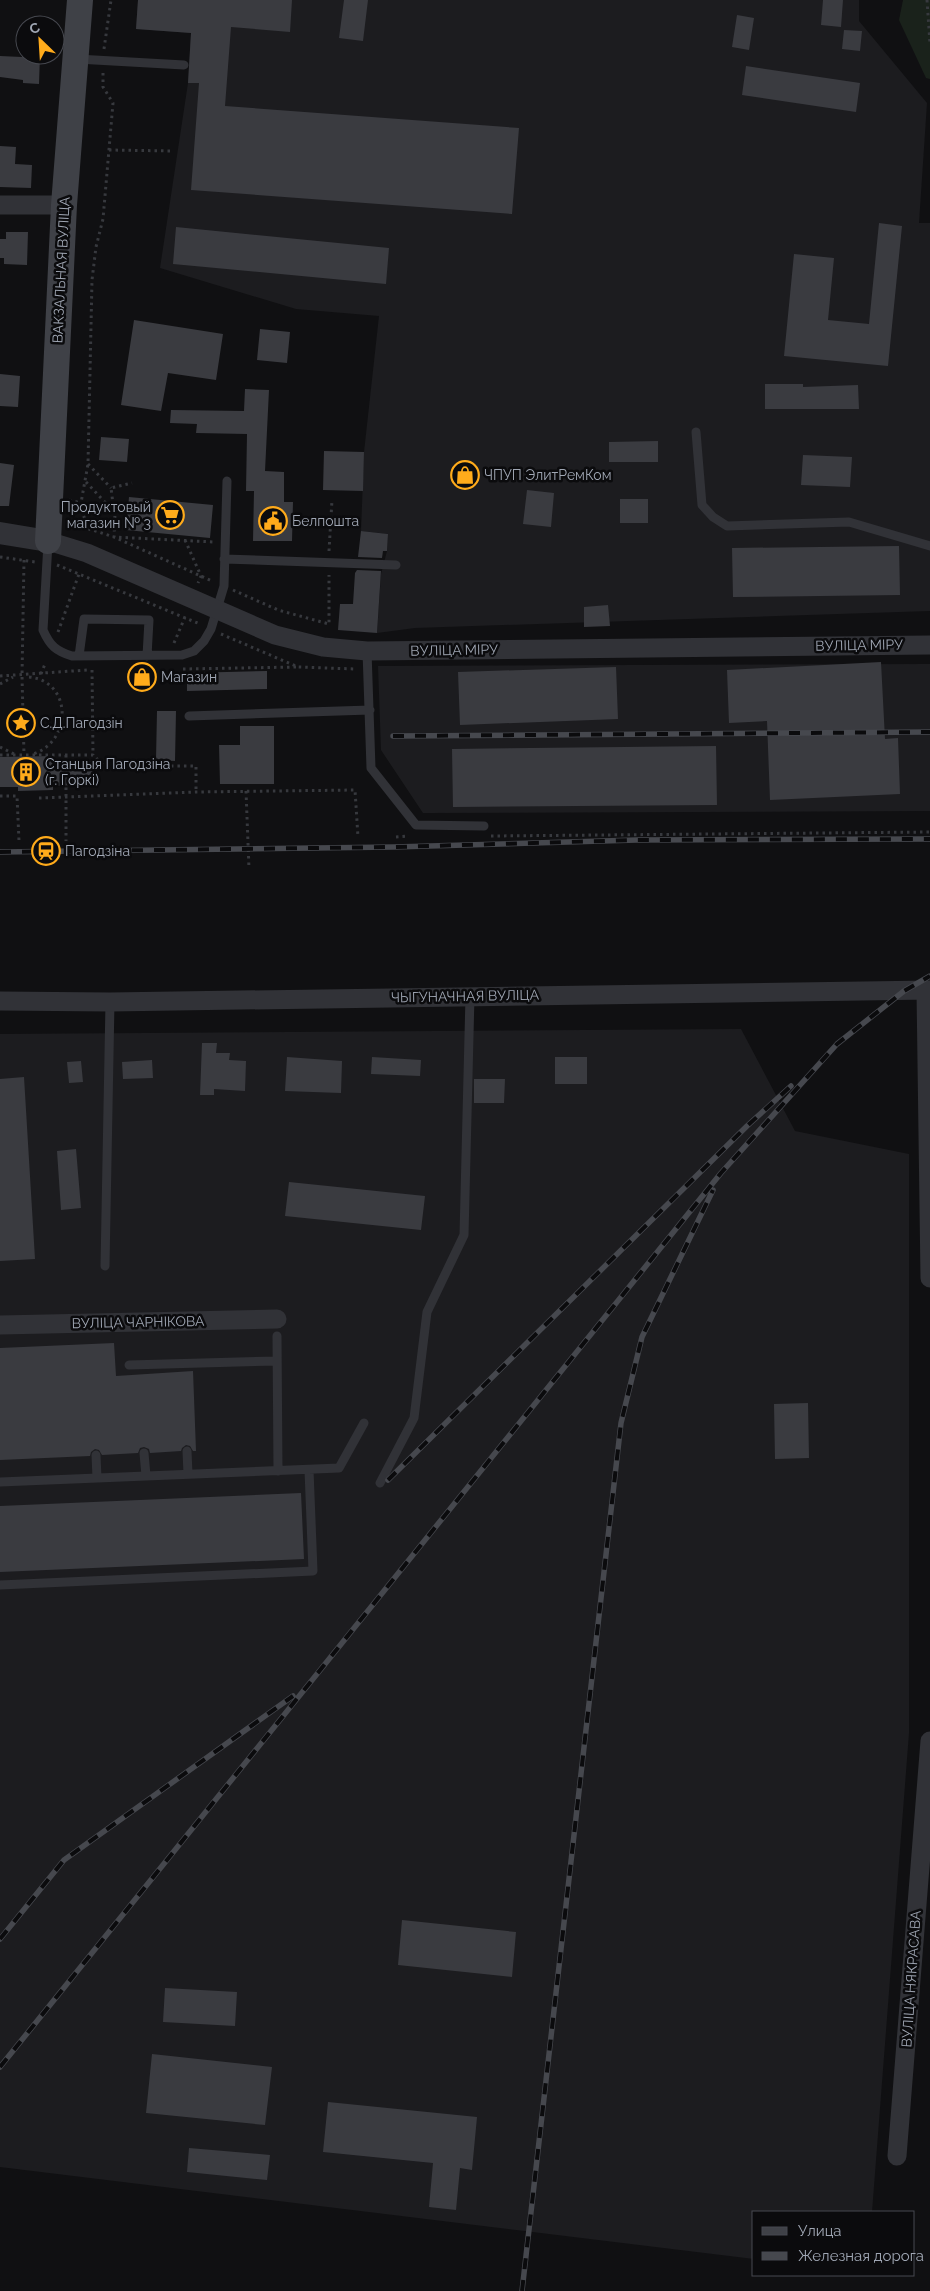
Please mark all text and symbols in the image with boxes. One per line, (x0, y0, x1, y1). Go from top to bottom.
north arrow (15, 15, 65, 65)
text: С (27, 19, 43, 37)
street label: ВАКЗАЛЬНАЯ ВУЛІЦА (49, 196, 73, 344)
shop icon: ЧПУП ЭлитРемКом (450, 460, 480, 490)
place label: ЧПУП ЭлитРемКом (484, 467, 612, 483)
place label: Продуктовый магазин № 3 (61, 499, 151, 531)
supermarket icon: Продуктовый магазин № 3 (155, 500, 185, 530)
public building icon: Белпошта (258, 506, 288, 536)
place label: Белпошта (292, 513, 359, 529)
street label: ВУЛІЦА МІРУ (815, 636, 903, 654)
street label: ВУЛІЦА МІРУ (410, 641, 498, 659)
shop icon: Магазин (127, 662, 157, 692)
place label: Магазин (161, 669, 217, 685)
place icon: С.Д.Пагодзін (6, 708, 36, 738)
place label: С.Д.Пагодзін (40, 715, 123, 731)
place label: Станцыя Пагодзіна (г. Горкі) (45, 756, 170, 788)
building icon: Станцыя Пагодзіна (г. Горкі) (11, 757, 41, 787)
station icon: Пагодзіна (31, 836, 61, 866)
place label: Пагодзіна (65, 843, 130, 859)
street label: ЧЫГУНАЧНАЯ ВУЛІЦА (391, 987, 540, 1005)
street label: ВУЛІЦА ЧАРНІКОВА (71, 1313, 205, 1331)
street label: ВУЛІЦА НЯКРАСАВА (898, 1909, 924, 2048)
legend (752, 2211, 915, 2276)
text: Улица (798, 2222, 842, 2240)
text: Железная дорога (798, 2247, 924, 2265)

